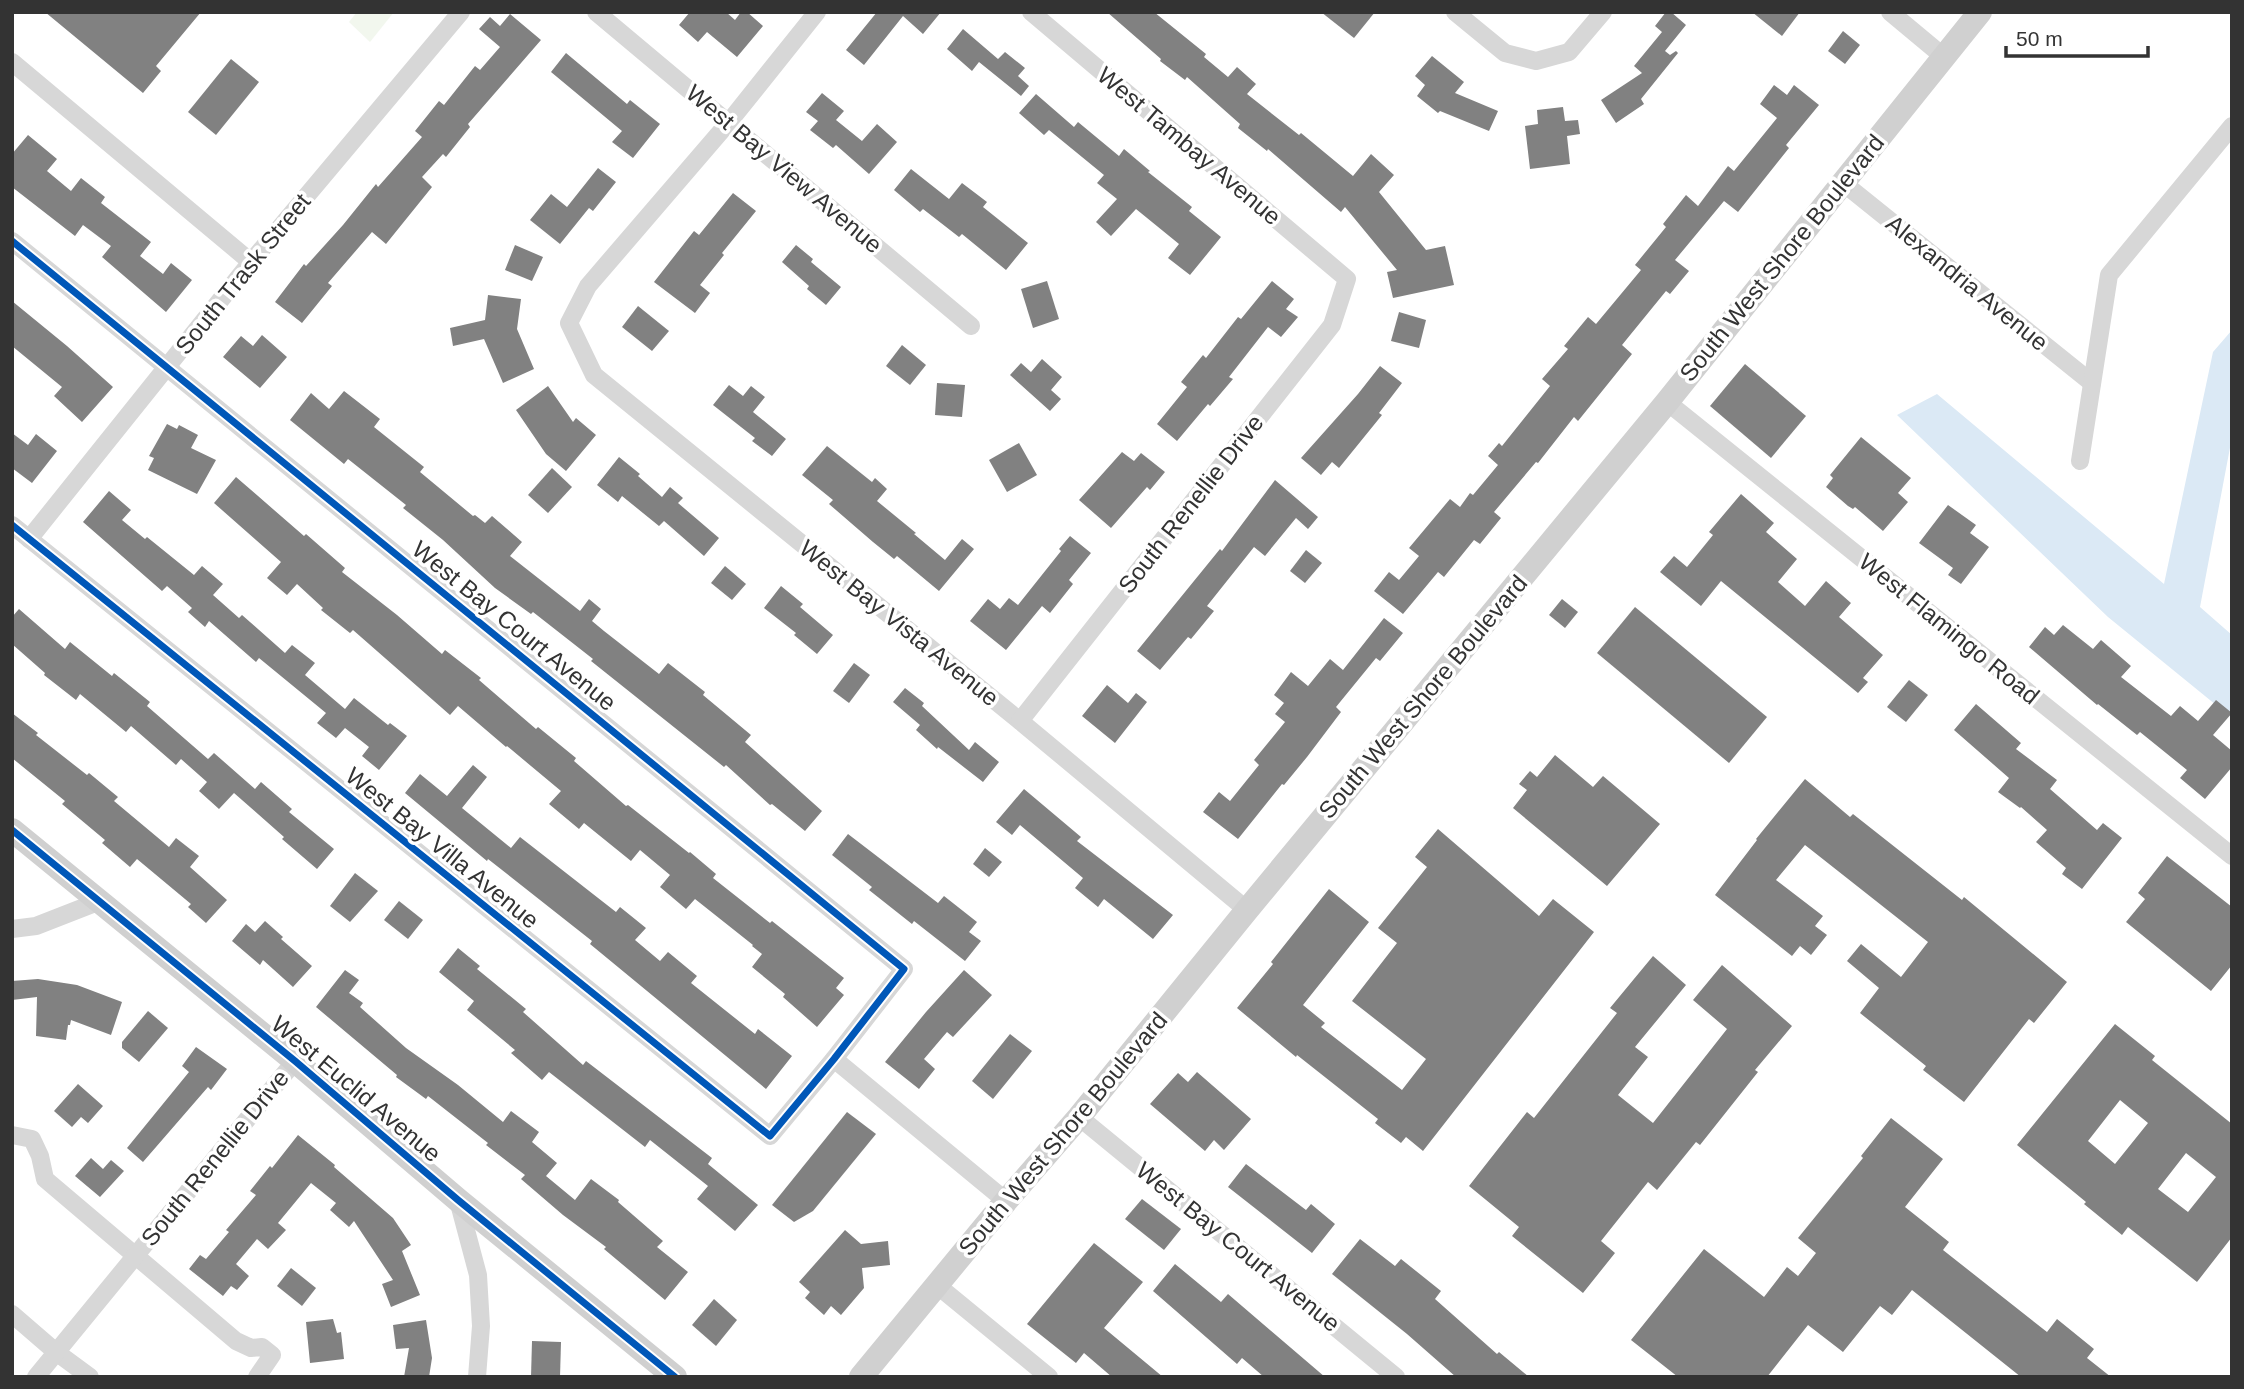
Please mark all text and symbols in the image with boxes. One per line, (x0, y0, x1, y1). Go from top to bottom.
scale bar (2006, 14, 2148, 58)
text: 50 m (2016, 27, 2063, 50)
street label: West Tambay Avenue (1092, 61, 1286, 230)
street label: West Bay View Avenue (681, 79, 888, 258)
street label: South West Shore Boulevard (1674, 129, 1889, 386)
street label: South Trask Street (170, 188, 316, 359)
street label: Alexandria Avenue (1881, 209, 2053, 356)
street label: South Renellie Drive (1113, 409, 1269, 598)
street label: West Bay Vista Avenue (794, 534, 1004, 711)
street label: West Bay Court Avenue (407, 535, 621, 716)
street label: West Flamingo Road (1854, 548, 2045, 709)
street label: South West Shore Boulevard (1313, 570, 1532, 824)
street label: West Bay Villa Avenue (341, 762, 544, 934)
street label: South West Shore Boulevard (953, 1007, 1172, 1261)
street label: West Euclid Avenue (266, 1010, 446, 1167)
street label: South Renellie Drive (135, 1064, 294, 1251)
street label: West Bay Court Avenue (1131, 1156, 1345, 1337)

